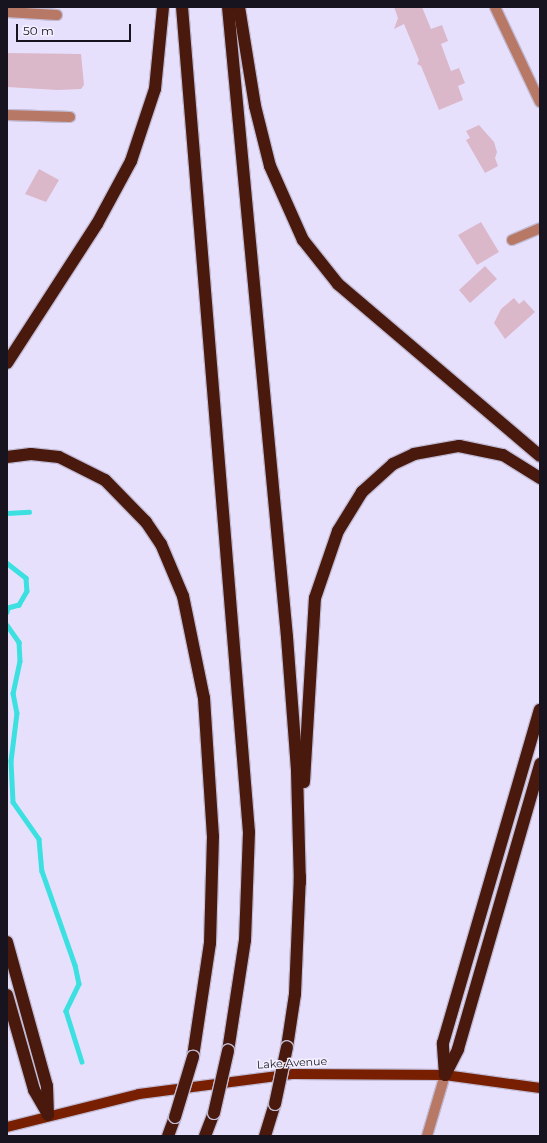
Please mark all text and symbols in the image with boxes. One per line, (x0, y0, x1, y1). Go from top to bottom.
scale bar (18, 16, 133, 42)
text: 50 m (23, 23, 54, 38)
street label: Lake Avenue (257, 1055, 327, 1071)

